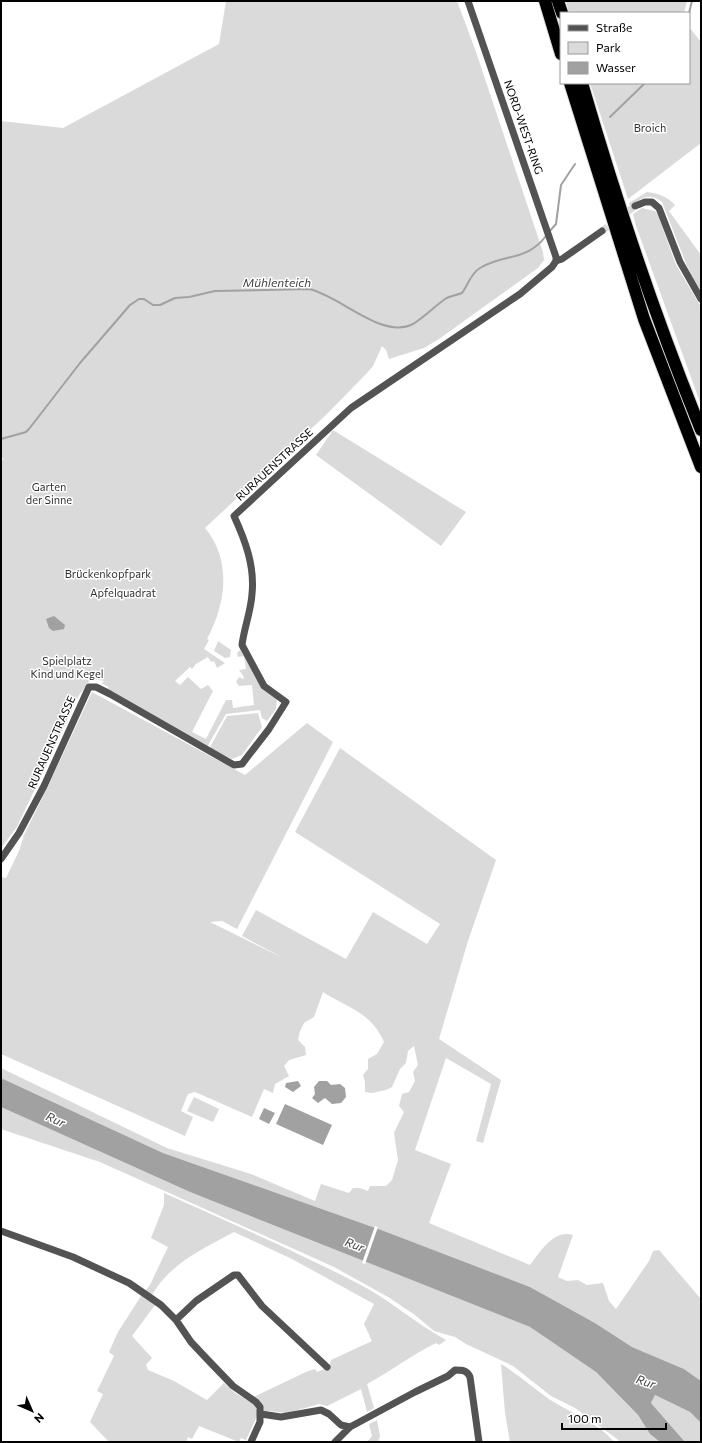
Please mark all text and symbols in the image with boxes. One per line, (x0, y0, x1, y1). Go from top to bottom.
legend (560, 12, 690, 84)
text: Straße (596, 20, 632, 34)
text: Park (596, 40, 622, 54)
text: Wasser (596, 60, 636, 74)
street label: NORD-WEST-RING (502, 78, 546, 176)
park label: Broich (634, 121, 666, 134)
water label: Mühlenteich (243, 275, 311, 289)
street label: RURAUENSTRASSE (233, 425, 315, 503)
park label: Garten der Sinne (26, 480, 72, 506)
park label: Brückenkopfpark (65, 567, 151, 580)
park label: Apfelquadrat (90, 586, 156, 599)
park label: Spielplatz Kind und Kegel (30, 654, 104, 680)
street label: RURAUENSTRASSE (25, 693, 77, 791)
water label: Rur (44, 1109, 69, 1130)
water label: Rur (343, 1234, 368, 1254)
water label: Rur (635, 1371, 659, 1391)
north arrow (12, 1391, 52, 1431)
scale bar (562, 1405, 666, 1431)
text: N (32, 1411, 47, 1426)
text: 100 m (568, 1411, 602, 1425)

